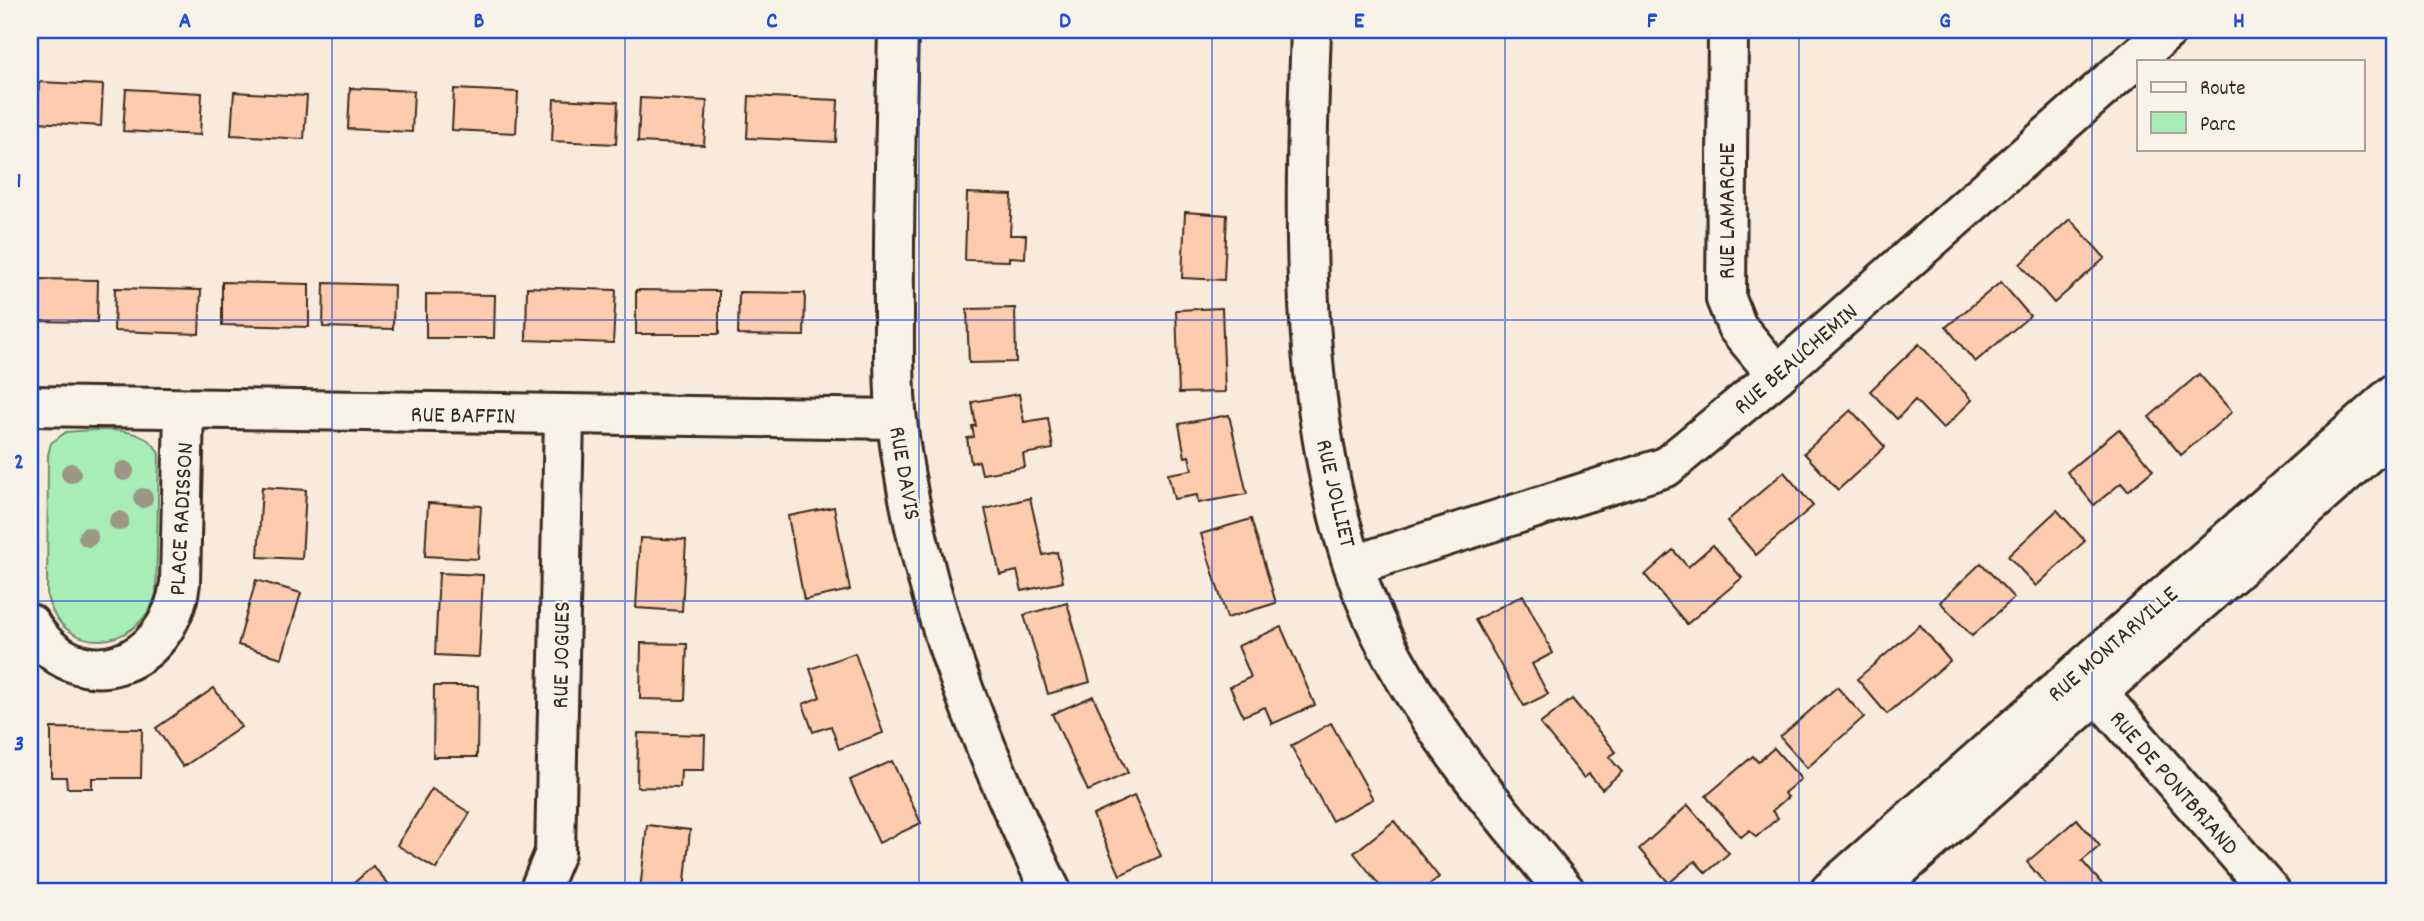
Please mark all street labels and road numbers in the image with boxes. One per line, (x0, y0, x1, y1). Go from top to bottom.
street label: RUE LAMARCHE (1712, 143, 1746, 279)
street label: RUE BEAUCHEMIN (1727, 297, 1867, 424)
street label: RUE BAFFIN (410, 399, 516, 435)
street label: RUE DAVIS (878, 424, 928, 523)
street label: RUE JOLLIET (1305, 436, 1363, 551)
street label: PLACE RADISSON (162, 442, 204, 597)
street label: RUE MONTARVILLE (2041, 579, 2187, 712)
street label: RUE JOGUES (545, 601, 581, 709)
street label: RUE DE PONTBRIAND (2100, 704, 2245, 864)

